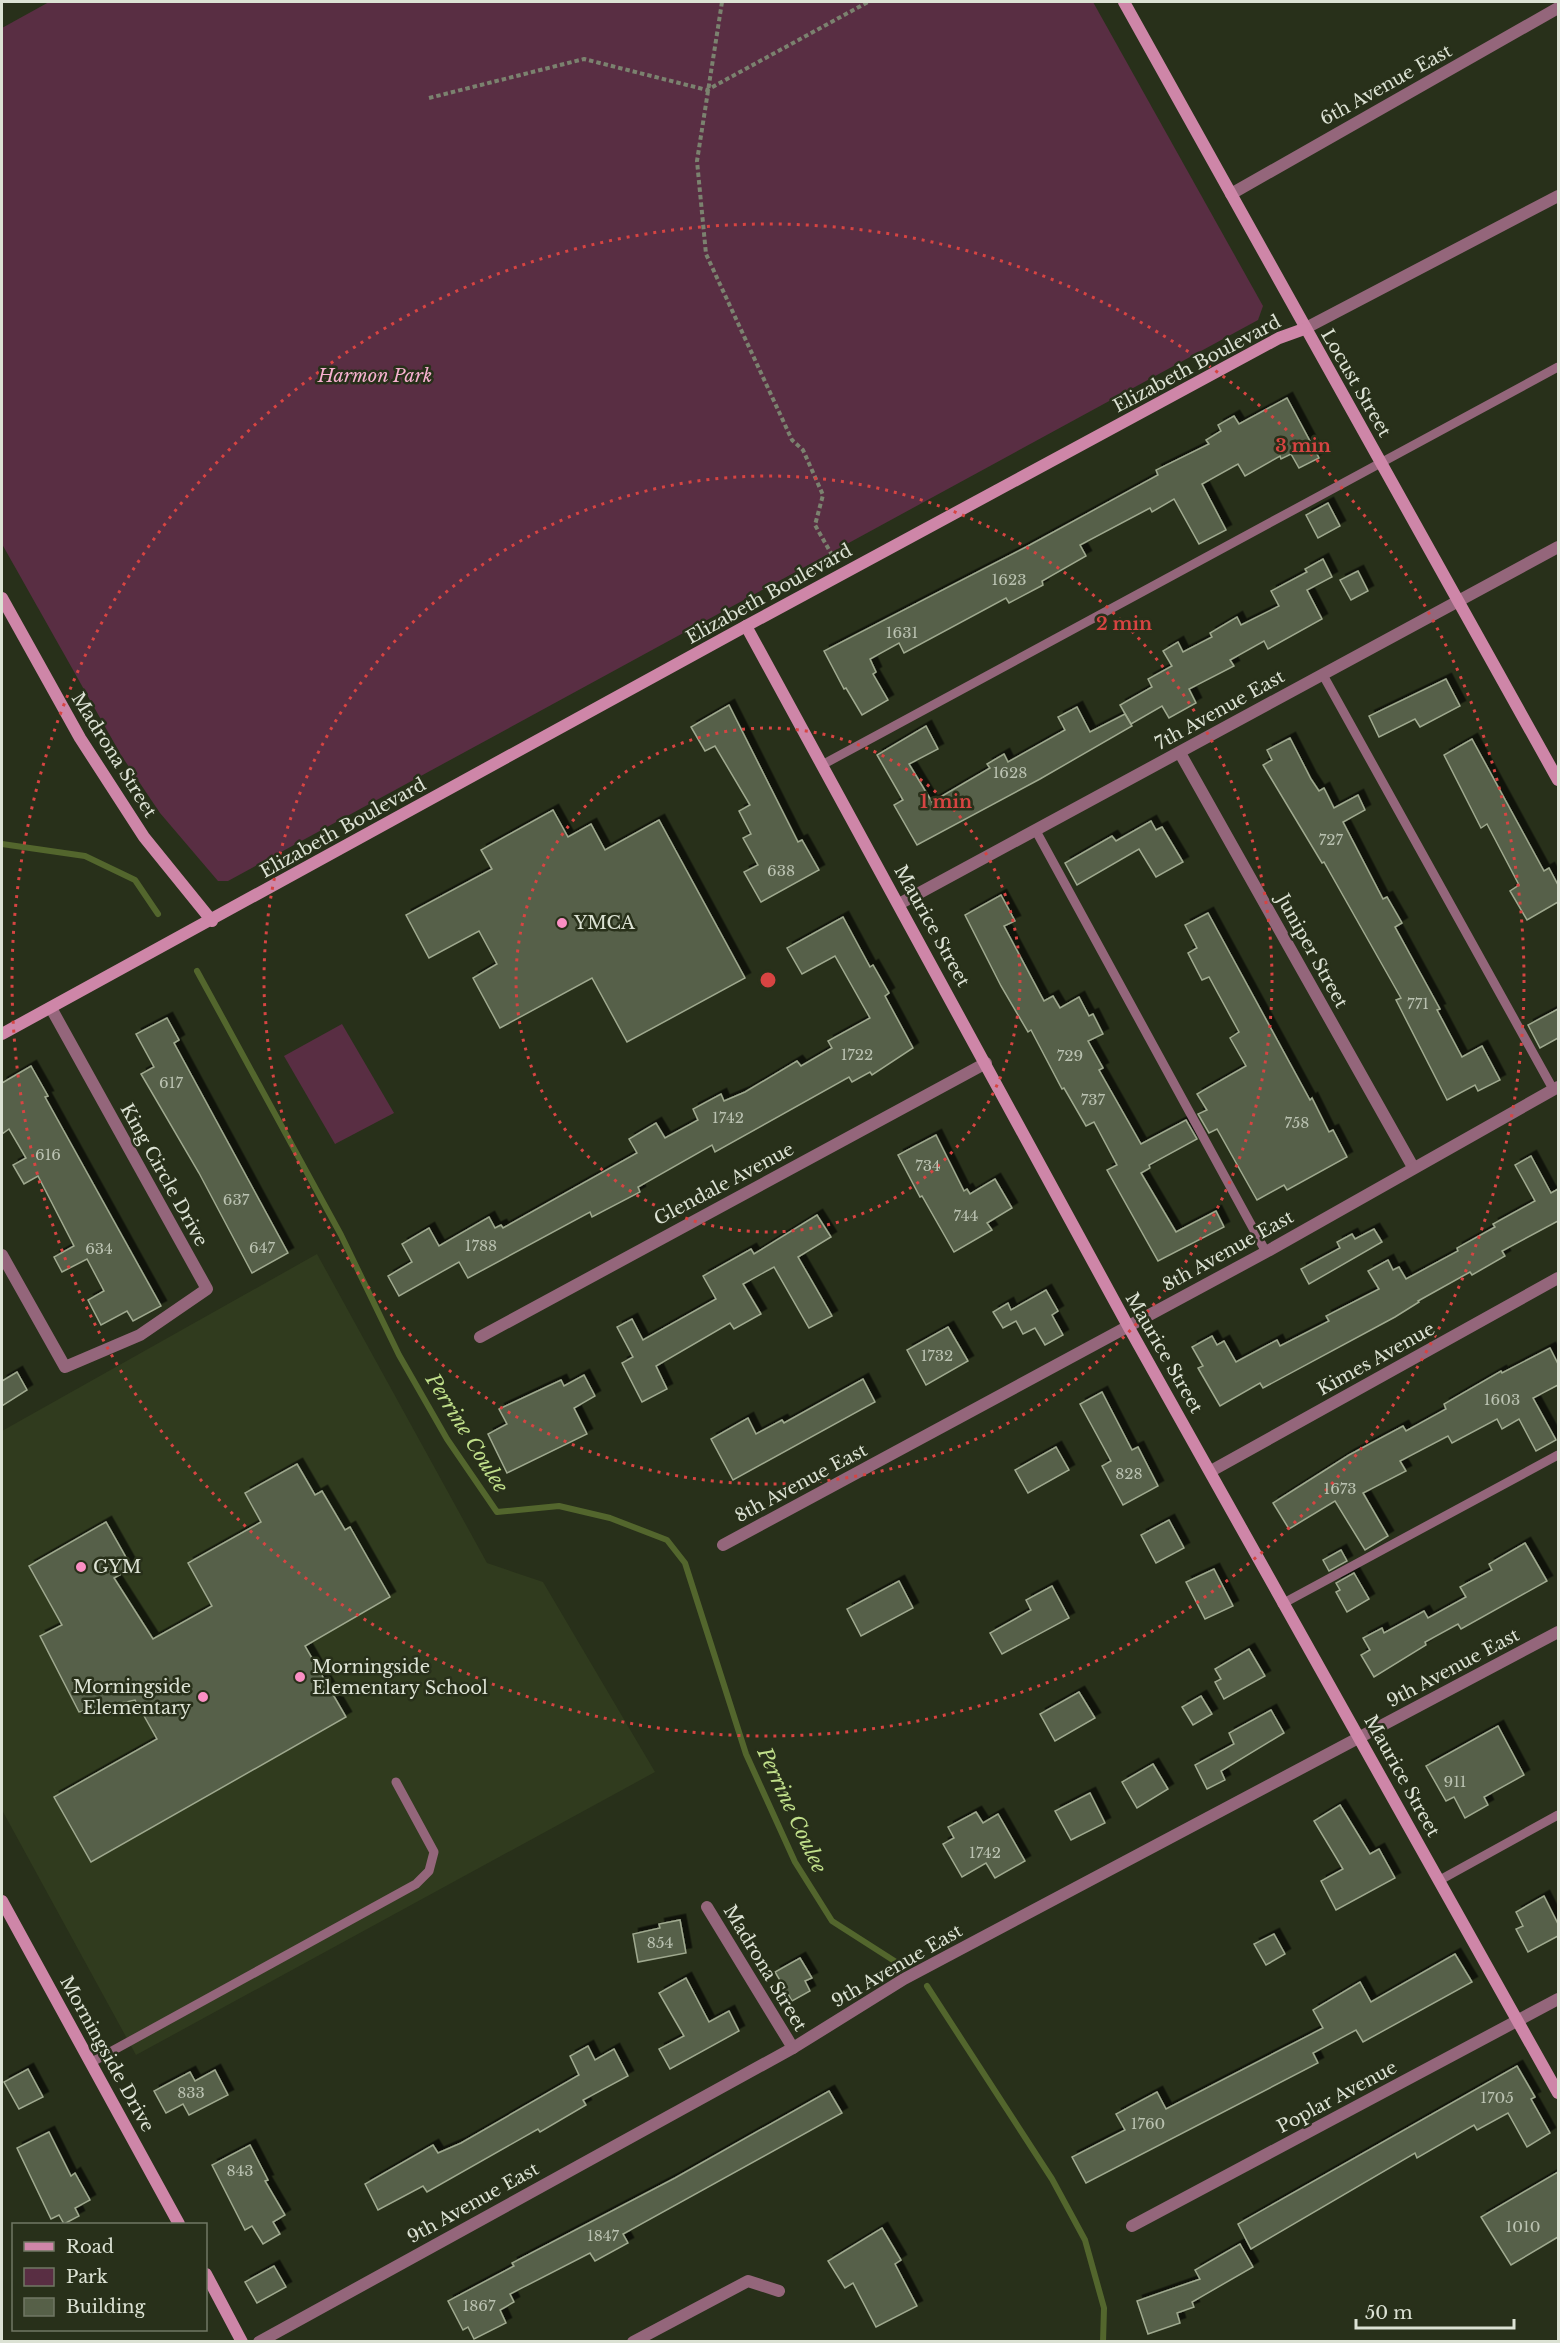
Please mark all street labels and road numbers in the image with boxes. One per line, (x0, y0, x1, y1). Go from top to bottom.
street label: 6th Avenue East (1316, 40, 1456, 130)
street label: Elizabeth Boulevard (1110, 311, 1284, 417)
street label: Locust Street (1316, 325, 1396, 441)
street label: Elizabeth Boulevard (682, 539, 856, 649)
street label: 7th Avenue East (1152, 665, 1289, 755)
street label: Madrona Street (67, 688, 161, 822)
street label: Elizabeth Boulevard (256, 773, 430, 883)
street label: Maurice Street (889, 861, 975, 991)
street label: Juniper Street (1271, 888, 1353, 1012)
street label: King Circle Drive (116, 1100, 212, 1250)
street label: Glendale Avenue (650, 1138, 798, 1230)
street label: 8th Avenue East (1159, 1206, 1297, 1296)
street label: Maurice Street (1121, 1289, 1208, 1417)
street label: Kimes Avenue (1313, 1318, 1439, 1400)
street label: 8th Avenue East (731, 1439, 871, 1527)
street label: 9th Avenue East (1383, 1624, 1523, 1712)
street label: Maurice Street (1359, 1711, 1445, 1841)
street label: Madrona Street (719, 1901, 811, 2035)
street label: 9th Avenue East (828, 1920, 966, 2012)
street label: Morningside Drive (55, 1972, 159, 2136)
street label: Poplar Avenue (1273, 2056, 1401, 2138)
street label: 9th Avenue East (403, 2158, 543, 2248)

